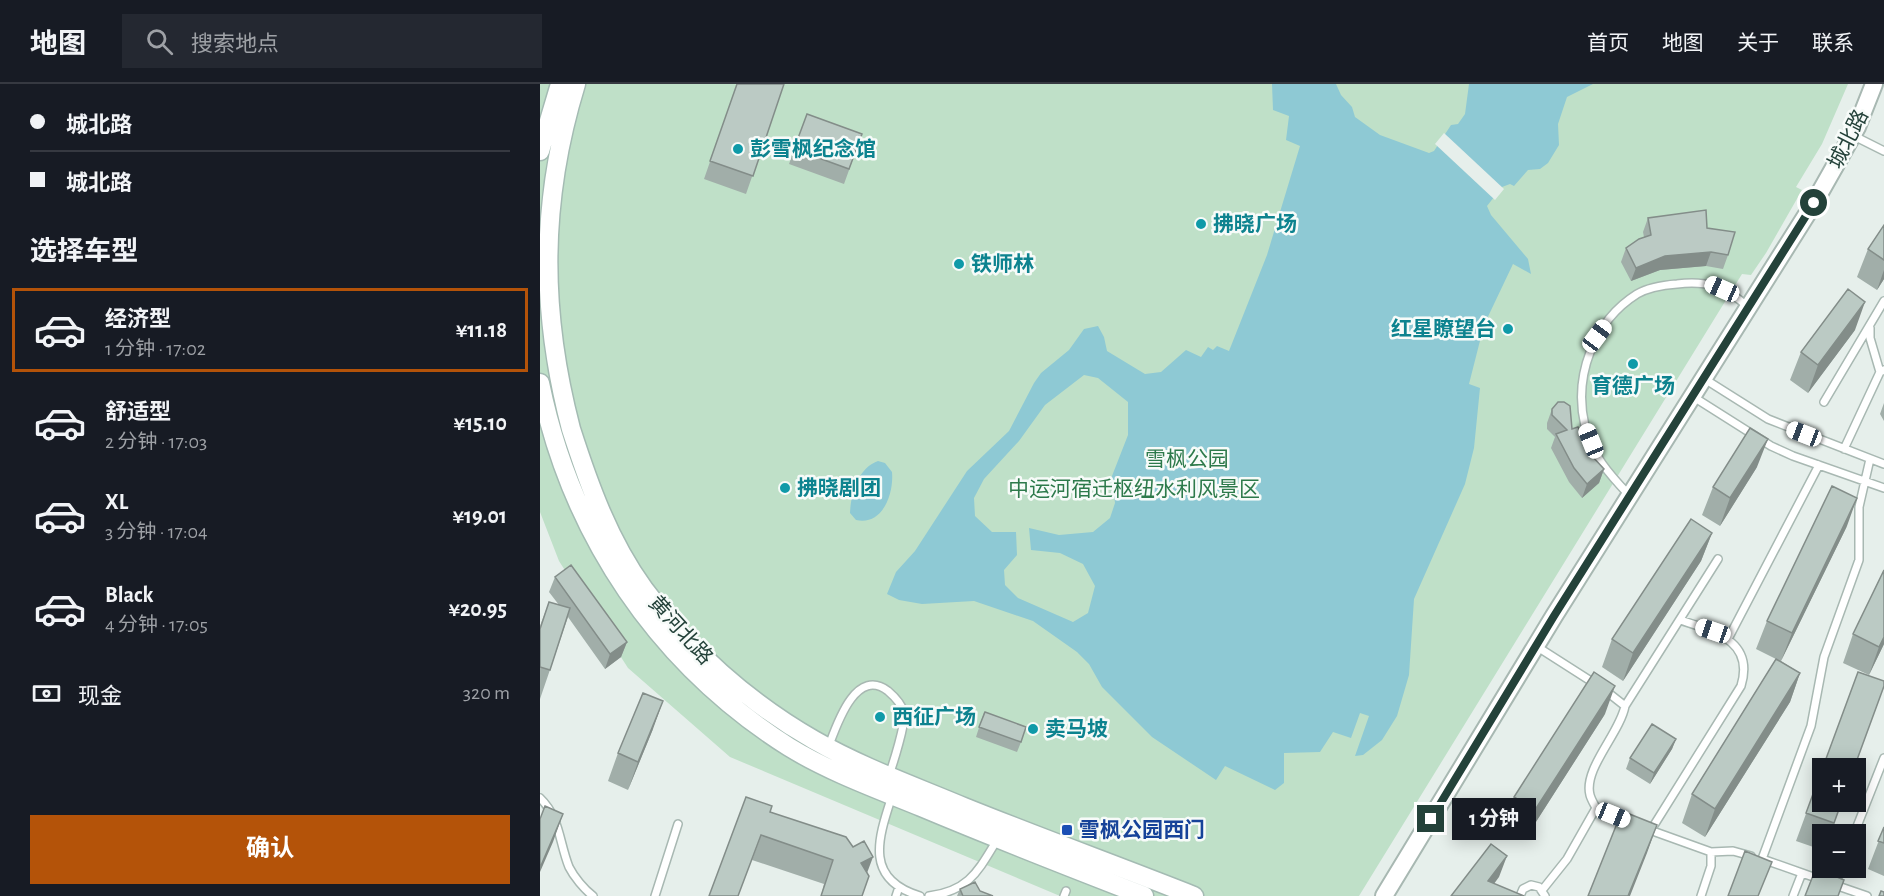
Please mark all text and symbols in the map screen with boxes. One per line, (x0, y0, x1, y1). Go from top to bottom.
search box (122, 14, 542, 68)
icon: search (143, 25, 176, 58)
text: 地图 (30, 31, 86, 59)
text: 搜索地点 (191, 33, 279, 55)
text: 首页 (1587, 33, 1629, 54)
text: 地图 (1662, 33, 1704, 54)
text: 关于 (1737, 33, 1779, 54)
text: 联系 (1812, 33, 1854, 54)
street label: 城北路 (1824, 106, 1872, 172)
text: 城北路 (66, 114, 132, 136)
place label: 彭雪枫纪念馆 (750, 138, 876, 160)
marker: 彭雪枫纪念馆 (731, 142, 745, 156)
text: 城北路 (66, 172, 132, 194)
route start (1800, 189, 1827, 216)
place label: 拂晓广场 (1213, 212, 1297, 235)
marker: 拂晓广场 (1194, 217, 1208, 231)
text: 选择车型 (30, 238, 138, 265)
place label: 铁师林 (971, 253, 1034, 275)
marker: 铁师林 (952, 257, 966, 271)
car (1702, 273, 1742, 305)
icon: car (33, 303, 87, 357)
text: 经济型 (105, 308, 171, 330)
car (1579, 316, 1615, 356)
place label: 红星瞭望台 (1391, 317, 1496, 340)
text: ¥11.18 (456, 319, 507, 341)
marker: 红星瞭望台 (1501, 322, 1515, 336)
text: 1 分钟 · 17:02 (105, 339, 206, 359)
marker: 育德广场 (1626, 357, 1640, 371)
place label: 育德广场 (1591, 374, 1675, 397)
icon: car (33, 396, 87, 450)
text: 舒适型 (105, 401, 171, 423)
text: ¥15.10 (454, 412, 507, 434)
car (1784, 419, 1824, 449)
car (1576, 421, 1606, 461)
text: 2 分钟 · 17:03 (105, 432, 207, 452)
park label: 雪枫公园 (1145, 448, 1229, 470)
place label: 拂晓剧团 (797, 477, 881, 499)
park label: 中运河宿迁枢纽水利风景区 (1008, 478, 1260, 500)
marker: 拂晓剧团 (778, 481, 792, 495)
icon: car (33, 489, 87, 543)
text: XL (105, 491, 128, 513)
text: ¥19.01 (452, 505, 507, 527)
text: 3 分钟 · 17:04 (105, 522, 208, 542)
icon: car (33, 582, 87, 636)
text: Black (105, 584, 153, 606)
street label: 黄河北路 (645, 591, 717, 669)
text: ¥20.95 (448, 598, 507, 620)
text: 4 分钟 · 17:05 (105, 615, 208, 635)
car (1693, 617, 1733, 645)
icon: cash (30, 677, 63, 710)
text: 320 m (463, 683, 510, 703)
text: 现金 (78, 685, 122, 707)
place label: 西征广场 (892, 705, 976, 728)
marker: 西征广场 (873, 710, 887, 724)
place label: 卖马坡 (1045, 718, 1108, 740)
marker: 卖马坡 (1026, 722, 1040, 736)
map controls (1812, 758, 1866, 878)
button: + (1812, 758, 1866, 812)
callout: 1 分钟 (1452, 798, 1536, 840)
car (1593, 800, 1633, 830)
route end (1417, 805, 1444, 832)
text: 1 分钟 (1469, 809, 1519, 829)
button: 确认 (30, 815, 510, 884)
place label: 雪枫公园西门 (1079, 819, 1205, 841)
marker: 雪枫公园西门 (1060, 823, 1074, 837)
button: − (1812, 824, 1866, 878)

